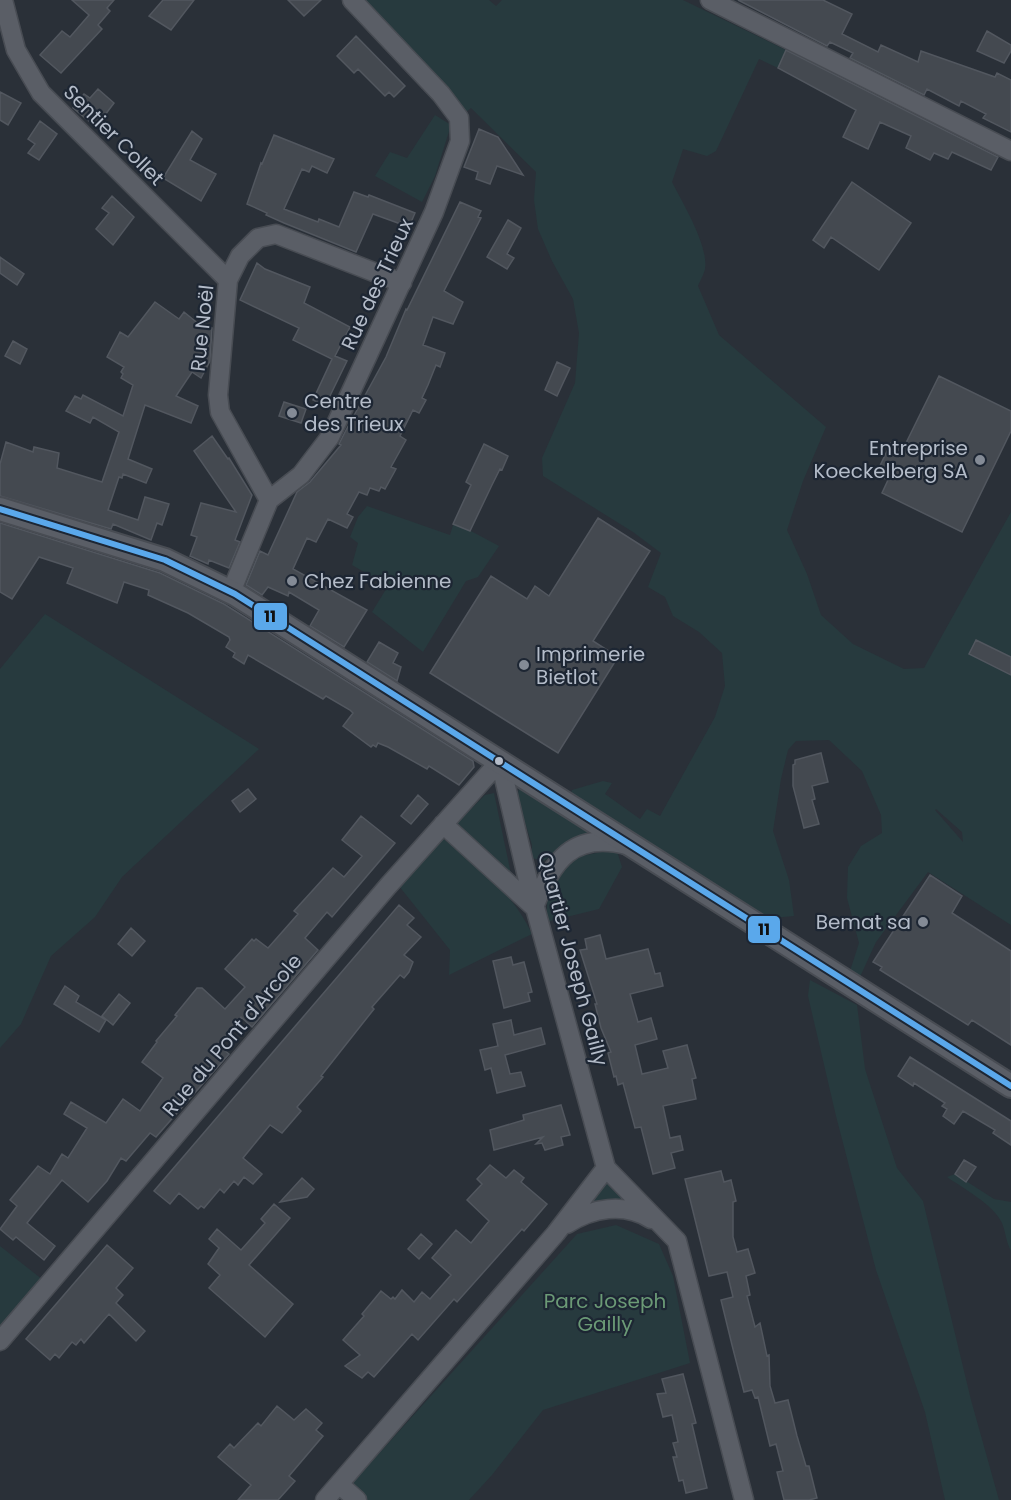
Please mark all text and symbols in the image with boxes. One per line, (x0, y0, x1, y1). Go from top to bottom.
street label: Sentier Collet (57, 78, 171, 192)
street label: Rue des Trieux (334, 213, 420, 354)
street label: Rue Noël (184, 283, 220, 373)
place label: Centre des Trieux (304, 387, 404, 438)
marker: Centre des Trieux (285, 406, 299, 420)
place label: Entreprise Koeckelberg SA (814, 434, 968, 485)
marker: Entreprise Koeckelberg SA (973, 453, 987, 467)
place label: Chez Fabienne (304, 567, 452, 595)
marker: Chez Fabienne (285, 574, 299, 588)
line badge: 11 (253, 602, 288, 631)
text: 11 (264, 605, 276, 628)
place label: Imprimerie Bietlot (536, 640, 645, 691)
marker: Imprimerie Bietlot (517, 658, 531, 672)
unlabelled marker (493, 755, 505, 767)
street label: Quartier Joseph Gailly (531, 849, 615, 1069)
place label: Bemat sa (816, 908, 911, 936)
line badge: 11 (747, 915, 781, 944)
marker: Bemat sa (916, 915, 930, 929)
text: 11 (758, 918, 770, 941)
street label: Rue du Pont d'Arcole (156, 948, 308, 1122)
park label: Parc Joseph Gailly (544, 1287, 666, 1338)

